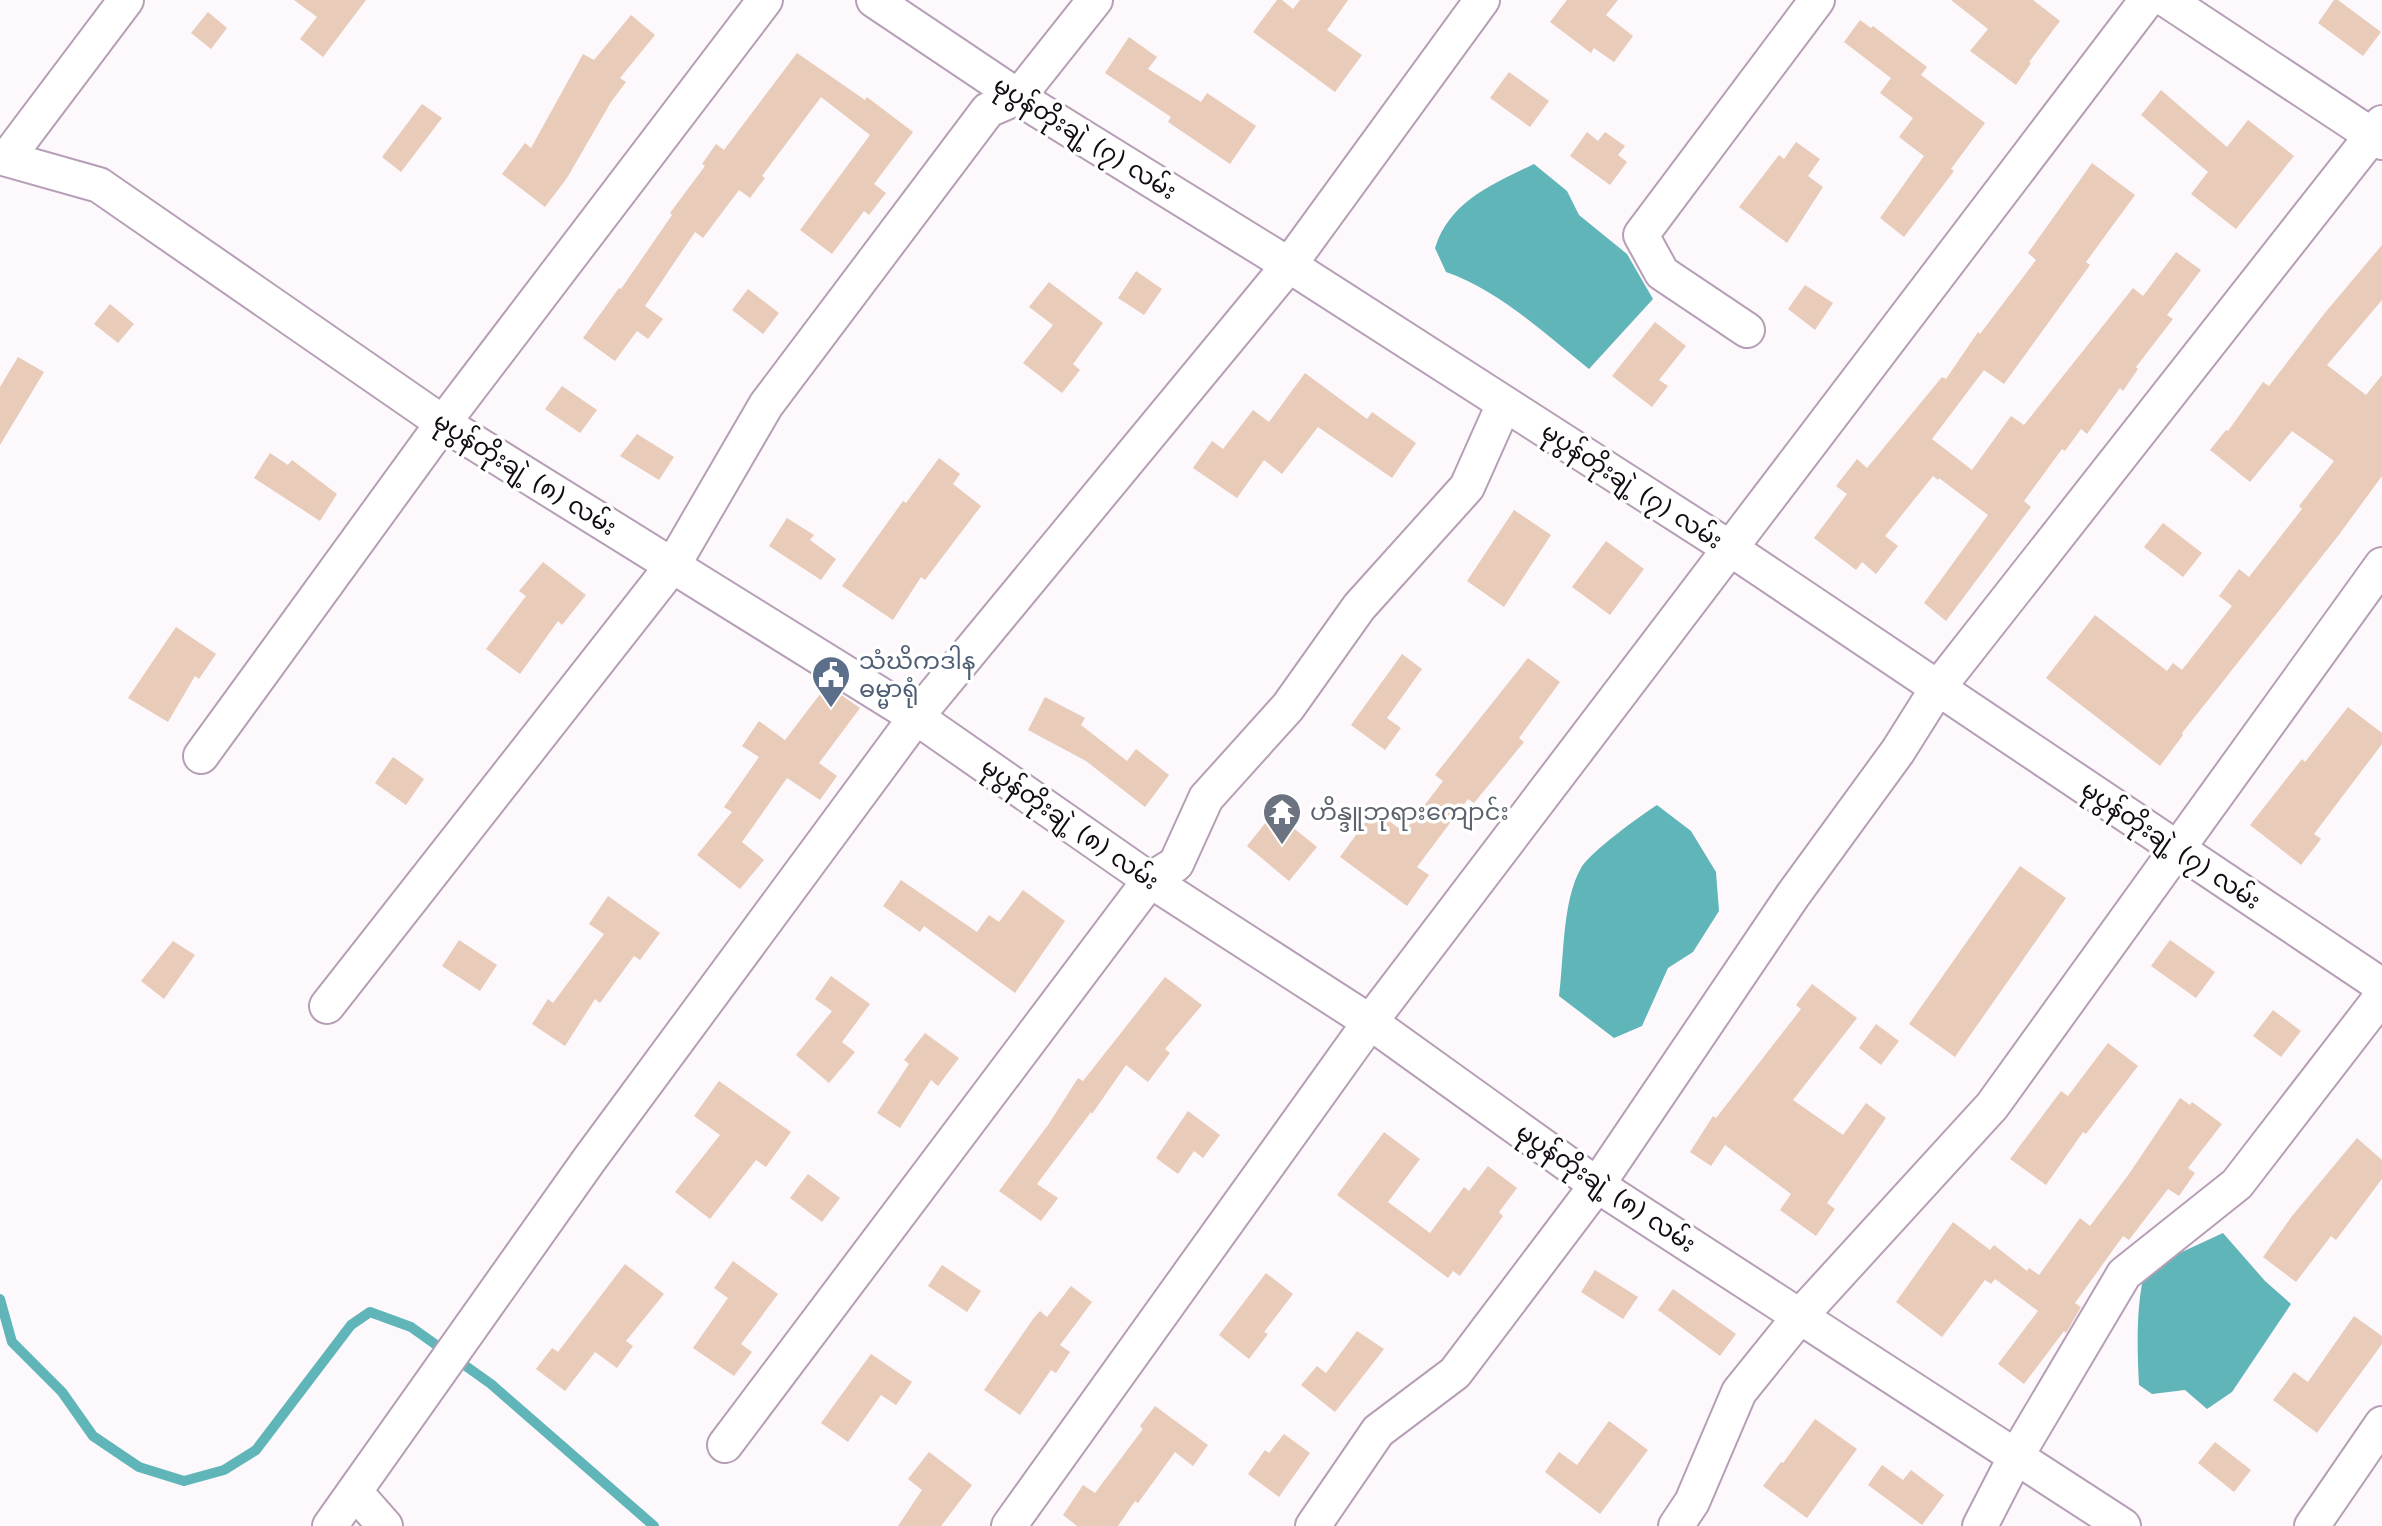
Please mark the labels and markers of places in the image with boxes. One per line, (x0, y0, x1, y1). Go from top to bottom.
place label: သံဃိကဒါန ဓမ္မာရုံ (859, 645, 975, 709)
public building icon: သံဃိကဒါန ဓမ္မာရုံ (810, 654, 852, 709)
temple icon: ဟိန္ဒူဘုရားကျောင်း (1261, 791, 1303, 846)
place label: ဟိန္ဒူဘုရားကျောင်း (1310, 796, 1509, 832)

